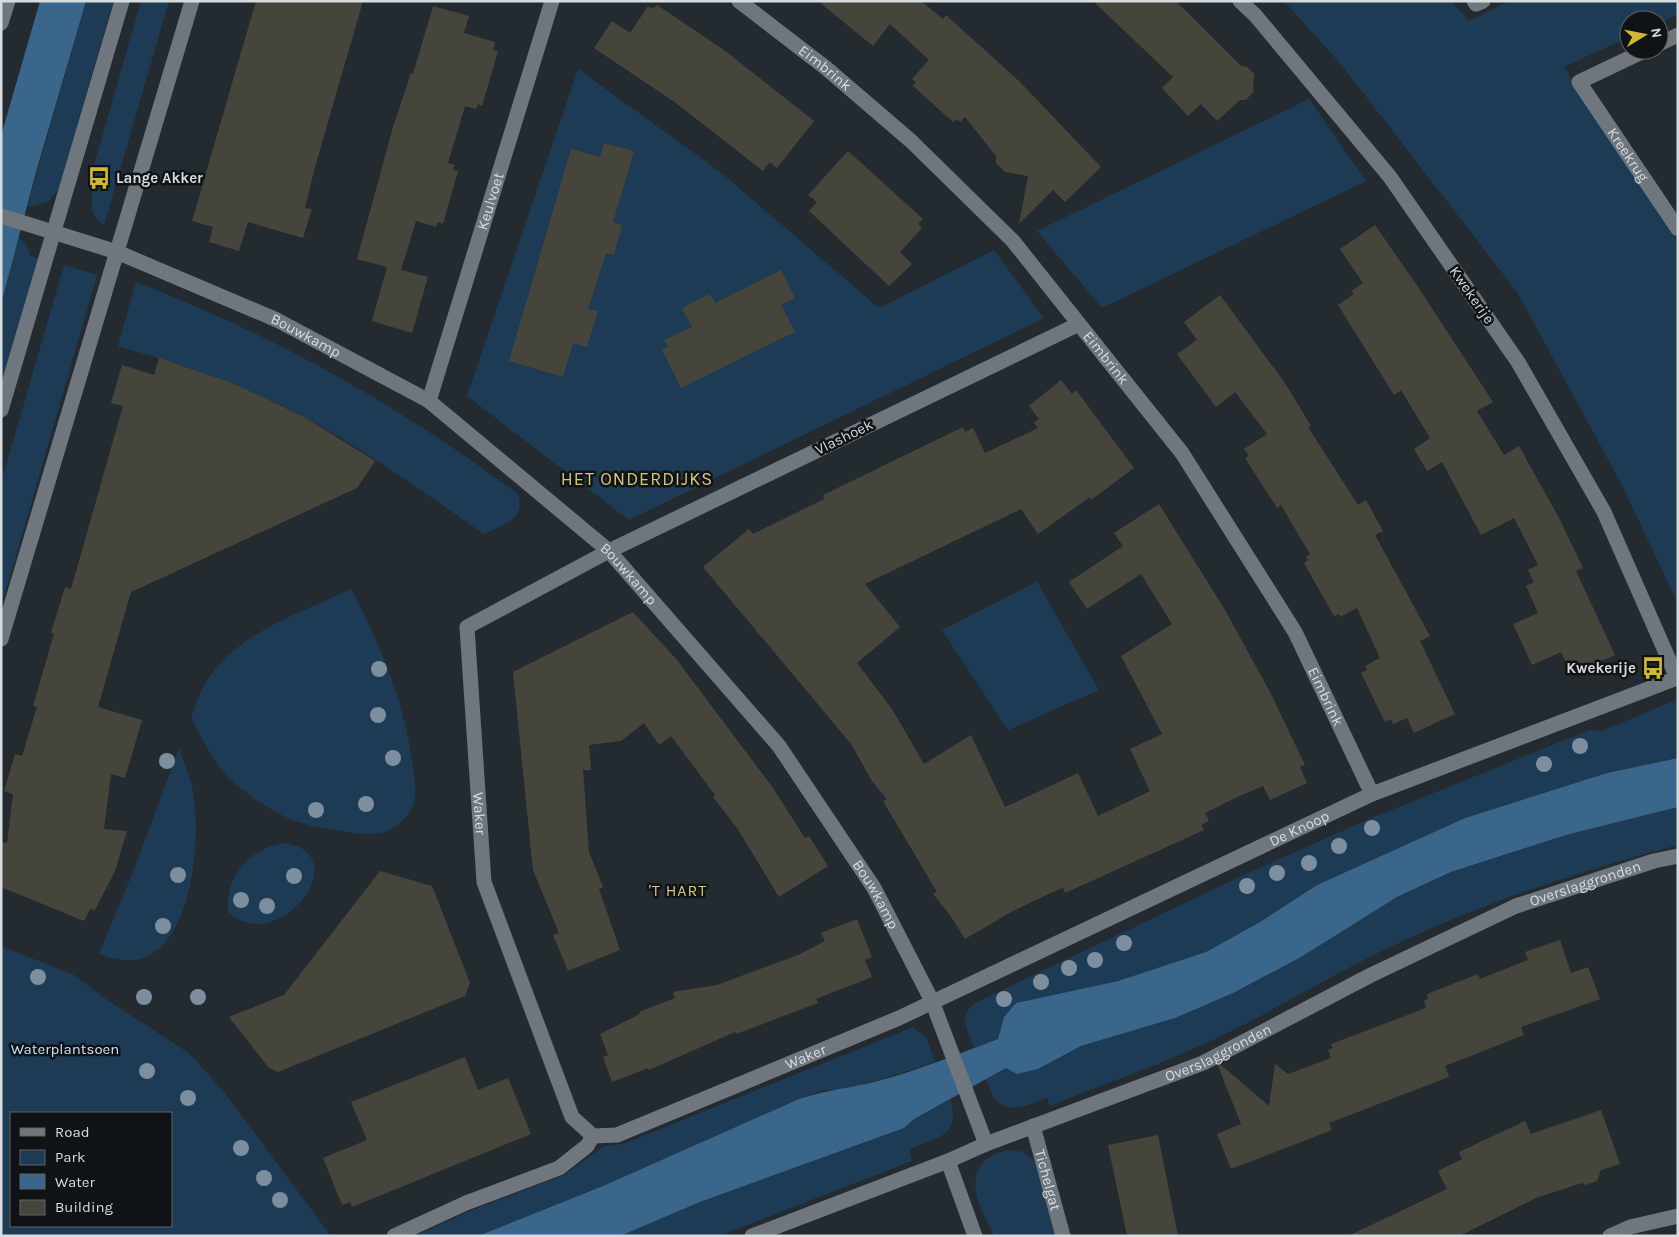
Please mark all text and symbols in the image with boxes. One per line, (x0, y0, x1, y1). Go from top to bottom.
north arrow (1619, 10, 1669, 60)
text: N (1647, 26, 1666, 39)
street label: Eimbrink (795, 41, 855, 95)
street label: Kreekrug (1603, 124, 1653, 186)
bus stop icon: Lange Akker (86, 165, 112, 191)
place label: Lange Akker (116, 169, 203, 187)
street label: Keulvoet (473, 170, 508, 232)
street label: Kwekerije (1446, 263, 1498, 327)
street label: Bouwkamp (268, 309, 344, 361)
street label: Eimbrink (1079, 327, 1133, 388)
street label: Vlashoek (812, 415, 876, 459)
district label: HET ONDERDIJKS (561, 468, 713, 490)
street label: Bouwkamp (597, 539, 661, 609)
bus stop icon: Kwekerije (1640, 655, 1666, 681)
place label: Kwekerije (1566, 659, 1636, 677)
street label: Eimbrink (1304, 664, 1347, 729)
street label: Waker (469, 792, 490, 836)
street label: De Knoop (1266, 807, 1332, 850)
street label: Bouwkamp (849, 856, 903, 932)
street label: Overslaggronden (1527, 857, 1643, 910)
district label: 'T HART (649, 881, 707, 900)
street label: Overslaggronden (1162, 1020, 1274, 1085)
park label: Waterplantsoen (11, 1040, 119, 1058)
street label: Waker (782, 1040, 829, 1073)
legend (10, 1112, 172, 1227)
text: Road (55, 1123, 90, 1141)
street label: Tichelgat (1031, 1147, 1065, 1213)
text: Park (55, 1148, 85, 1166)
text: Water (55, 1173, 96, 1191)
text: Building (55, 1198, 113, 1216)

